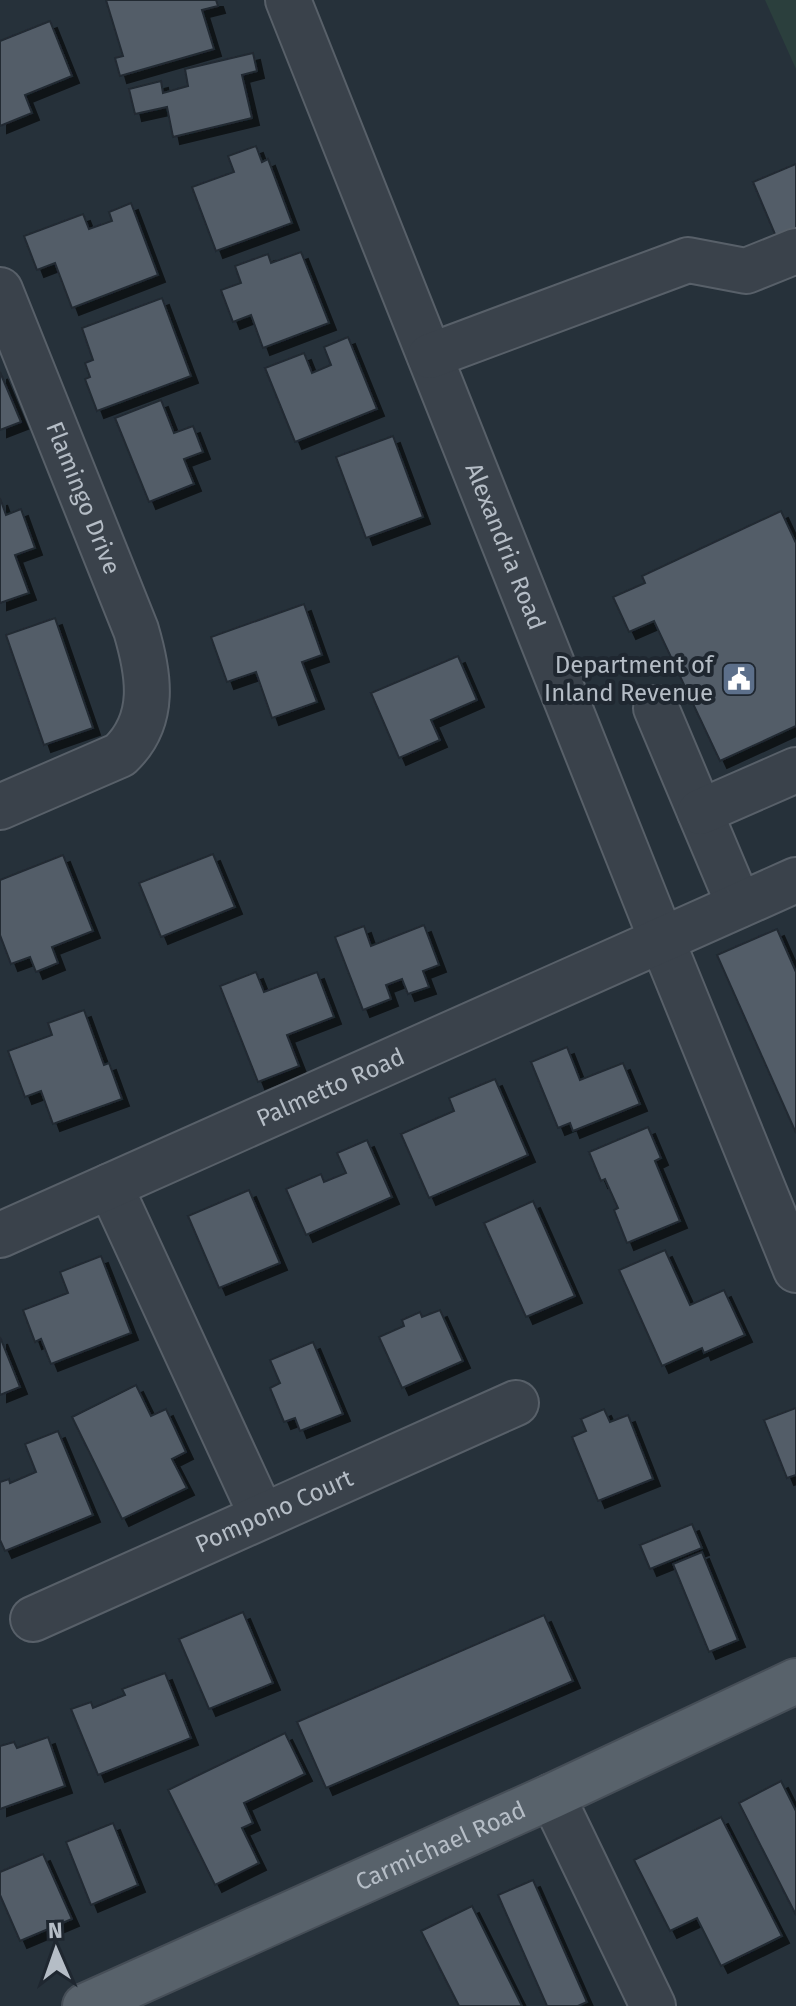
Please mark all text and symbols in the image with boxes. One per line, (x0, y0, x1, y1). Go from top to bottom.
street label: Flamingo Drive (40, 418, 126, 578)
street label: Alexandria Road (460, 459, 551, 634)
place label: Department of Inland Revenue (544, 651, 715, 707)
public building icon: Department of Inland Revenue (720, 660, 758, 698)
street label: Palmetto Road (252, 1042, 409, 1133)
street label: Pompono Court (191, 1464, 357, 1559)
street label: Carmichael Road (351, 1796, 530, 1896)
north arrow (16, 1910, 96, 1990)
text: N (48, 1917, 63, 1944)

